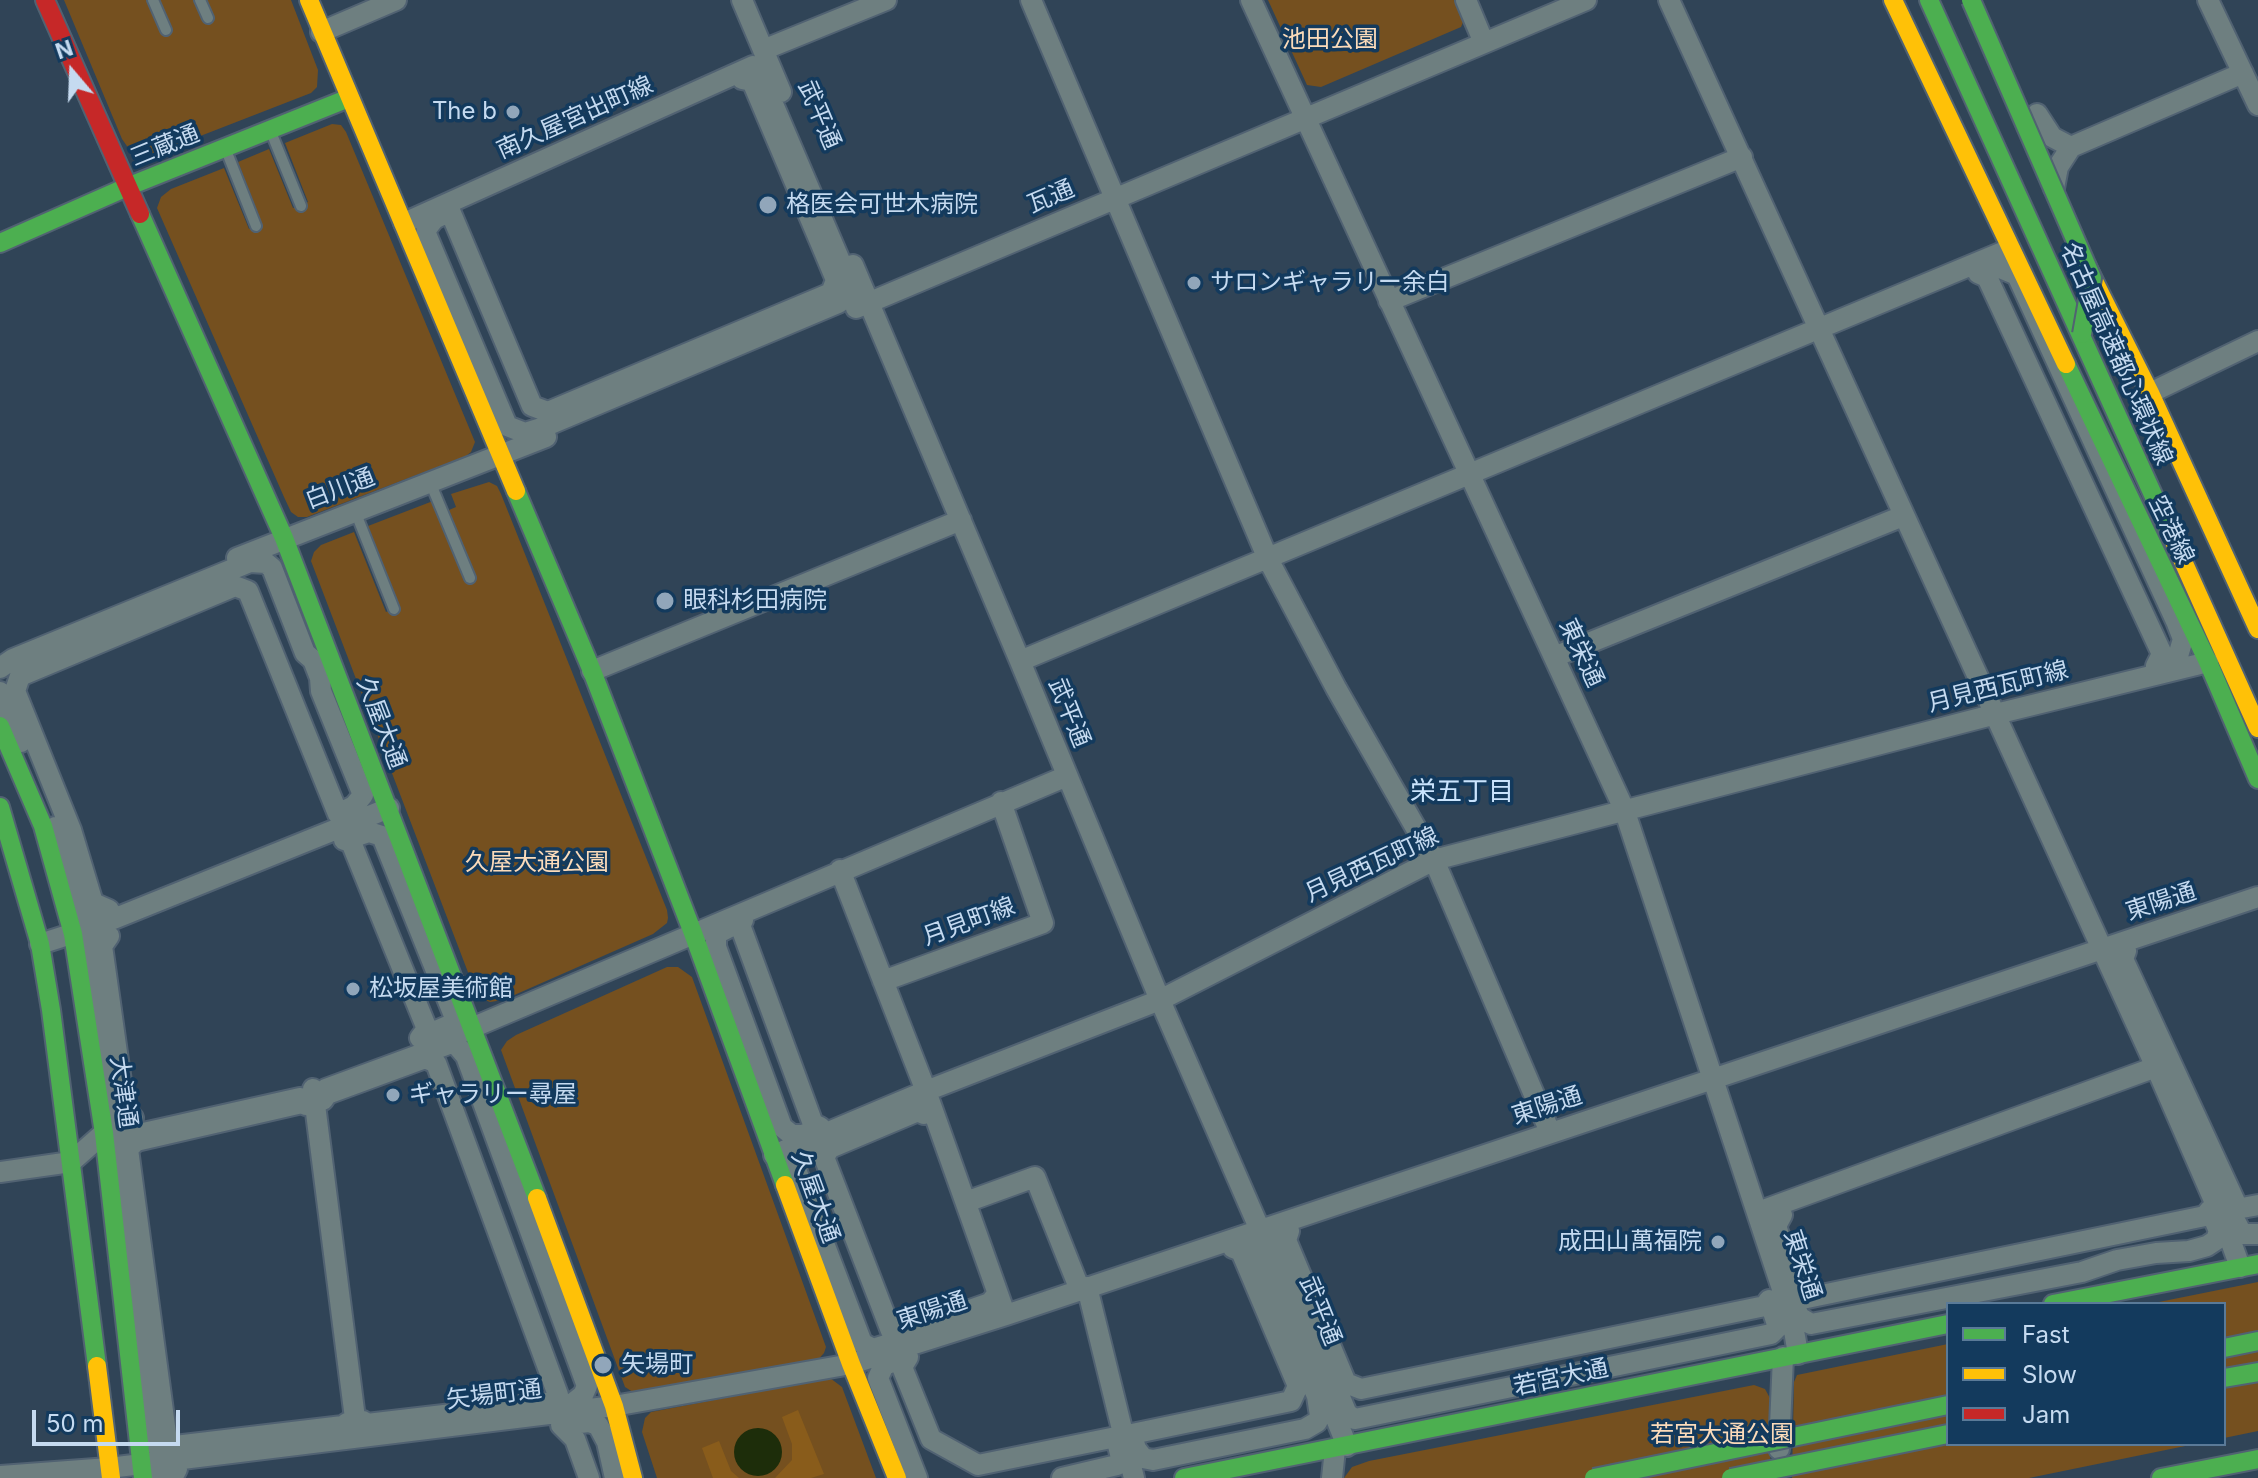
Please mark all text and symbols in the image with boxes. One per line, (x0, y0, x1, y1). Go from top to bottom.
park label: 池田公園 (1282, 26, 1378, 54)
north arrow (32, 32, 112, 112)
text: N (52, 34, 76, 64)
street label: 南久屋宮出町線 (492, 71, 658, 165)
street label: 武平通 (792, 76, 846, 154)
place label: The b (432, 98, 497, 126)
marker: The b (504, 103, 522, 121)
street label: 三蔵通 (126, 119, 204, 173)
street label: 瓦通 (1023, 174, 1079, 220)
place label: 格医会可世木病院 (786, 191, 978, 219)
marker: 格医会可世木病院 (757, 194, 779, 216)
street label: 名古屋高速都心環状線 (2054, 239, 2178, 469)
place label: サロンギャラリー余白 (1210, 269, 1450, 297)
marker: サロンギャラリー余白 (1185, 274, 1203, 292)
street label: 白川通 (301, 463, 379, 515)
street label: 空港線 (2142, 491, 2200, 569)
place label: 眼科杉田病院 (683, 587, 827, 615)
marker: 眼科杉田病院 (654, 590, 676, 612)
street label: 東栄通 (1553, 614, 1609, 692)
street label: 月見西瓦町線 (1925, 656, 2071, 718)
street label: 久屋大通 (350, 673, 412, 773)
street label: 武平通 (1042, 674, 1096, 752)
district label: 栄五丁目 (1410, 776, 1514, 808)
street label: 月見西瓦町線 (1301, 822, 1443, 908)
park label: 久屋大通公園 (465, 849, 609, 877)
street label: 東陽通 (2122, 877, 2200, 927)
street label: 月見町線 (919, 892, 1019, 952)
place label: 松坂屋美術館 (369, 975, 513, 1003)
marker: 松坂屋美術館 (344, 980, 362, 998)
street label: 大津通 (104, 1054, 142, 1130)
place label: ギャラリー尋屋 (409, 1081, 577, 1109)
street label: 東陽通 (1508, 1081, 1586, 1131)
marker: ギャラリー尋屋 (384, 1086, 402, 1104)
street label: 久屋大通 (785, 1147, 845, 1247)
street label: 東栄通 (1777, 1226, 1827, 1304)
place label: 成田山萬福院 (1558, 1228, 1702, 1256)
marker: 成田山萬福院 (1709, 1233, 1727, 1251)
street label: 武平通 (1293, 1272, 1347, 1350)
street label: 東陽通 (893, 1286, 971, 1336)
legend (1946, 1302, 2226, 1446)
text: Fast (2022, 1320, 2070, 1349)
place label: 矢場町 (621, 1351, 693, 1379)
marker: 矢場町 (592, 1354, 614, 1376)
street label: 若宮大通 (1511, 1354, 1611, 1402)
text: Slow (2022, 1360, 2077, 1389)
street label: 矢場町通 (445, 1375, 543, 1415)
scale bar (36, 1394, 184, 1444)
text: Jam (2022, 1400, 2070, 1429)
text: 50 m (46, 1409, 104, 1438)
park label: 若宮大通公園 (1650, 1421, 1794, 1449)

